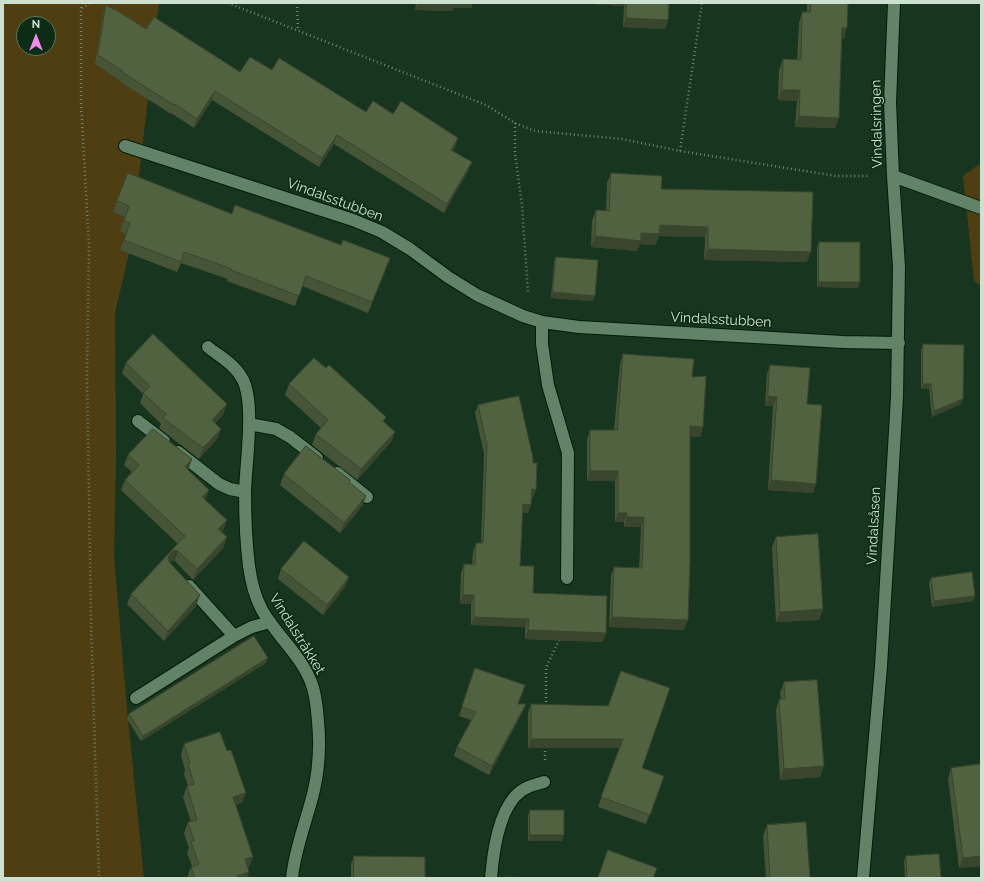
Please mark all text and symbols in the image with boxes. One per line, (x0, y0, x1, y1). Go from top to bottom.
north arrow (16, 16, 56, 56)
text: N (32, 18, 40, 31)
street label: Vindalsringen (868, 79, 886, 169)
street label: Vindalsstubben (285, 175, 385, 225)
street label: Vindalsstubben (670, 309, 772, 331)
street label: Vindalsåsen (864, 486, 884, 566)
street label: Vindalstråkket (265, 590, 329, 678)

